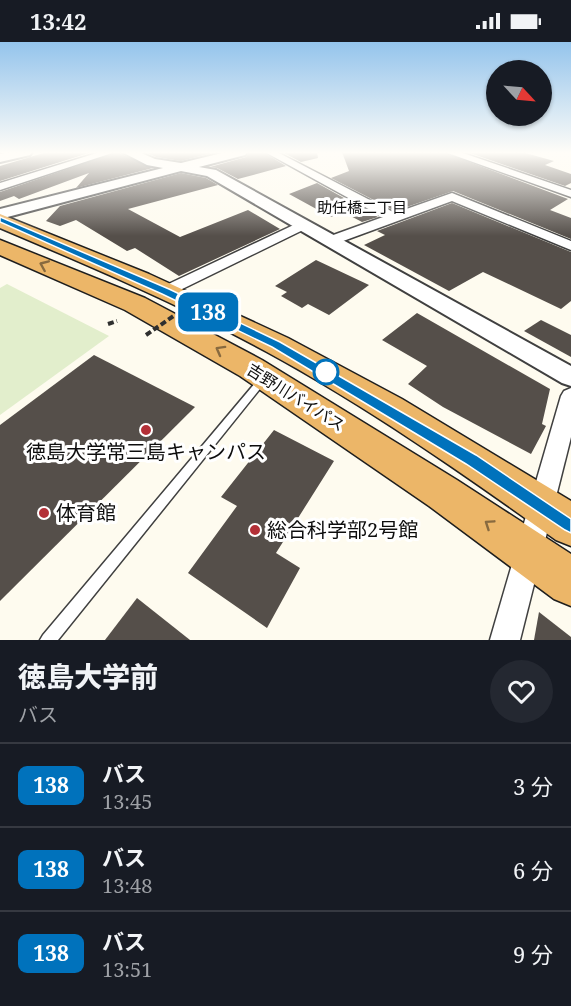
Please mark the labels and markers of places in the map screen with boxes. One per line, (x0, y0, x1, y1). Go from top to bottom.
unlabelled marker (313, 359, 339, 385)
marker: 徳島大学常三島キャンパス (139, 423, 153, 437)
place label: 徳島大学常三島キャンパス (26, 438, 266, 465)
place label: 体育館 (56, 499, 116, 526)
marker: 体育館 (37, 506, 51, 520)
place label: 総合科学部2号館 (267, 516, 418, 543)
marker: 総合科学部2号館 (248, 523, 262, 537)

